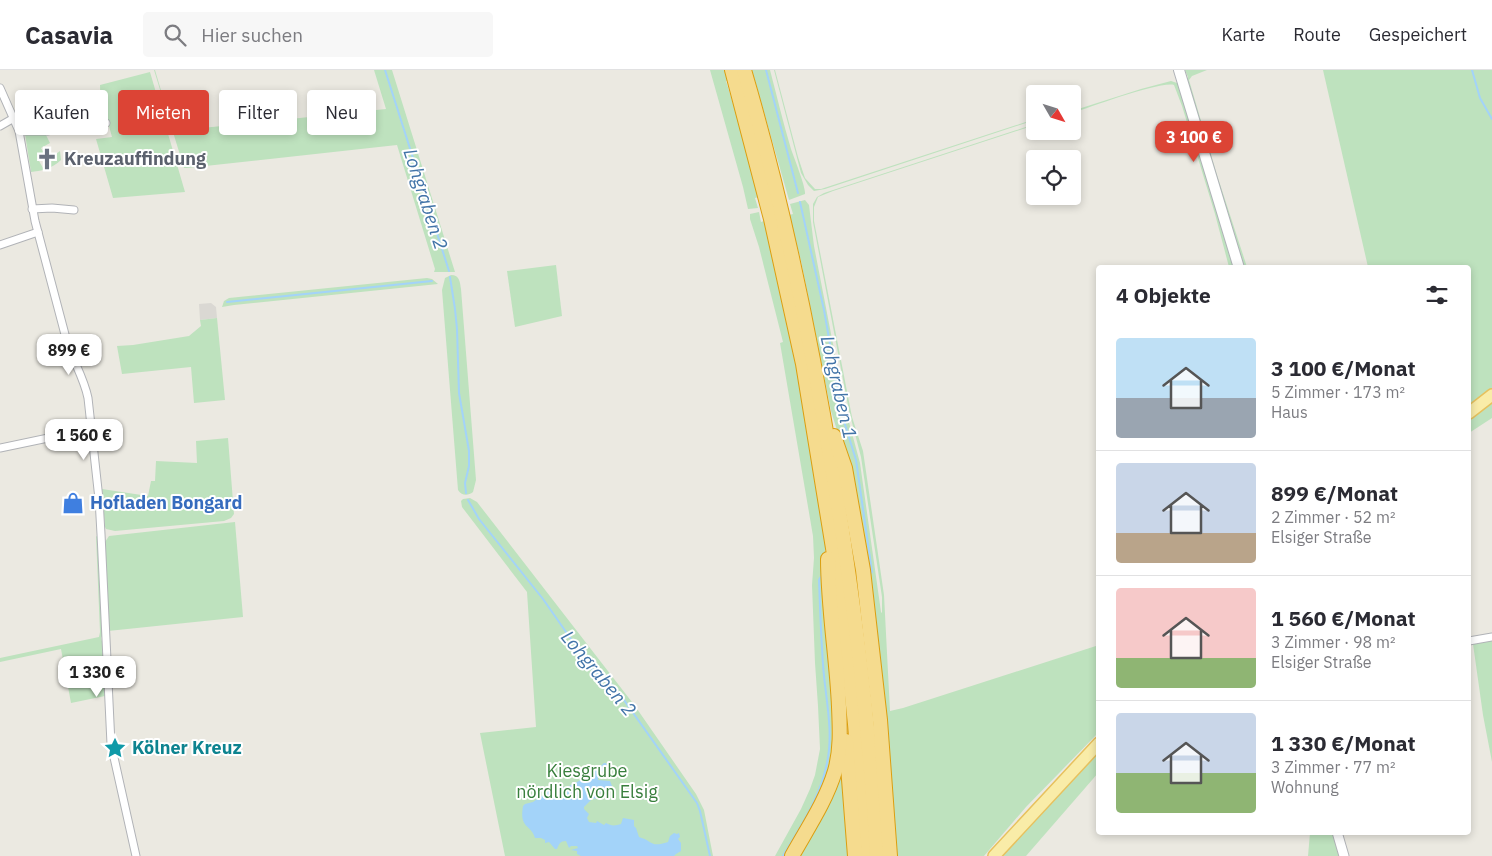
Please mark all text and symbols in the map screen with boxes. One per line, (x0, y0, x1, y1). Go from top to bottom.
search box (143, 12, 493, 57)
text: Casavia (25, 19, 113, 51)
icon: search (161, 21, 189, 49)
text: Hier suchen (201, 23, 303, 47)
text: Karte (1222, 23, 1265, 46)
text: Route (1293, 23, 1341, 46)
text: Gespeichert (1369, 23, 1467, 46)
north arrow (1026, 85, 1081, 140)
map controls (1026, 85, 1081, 205)
chip: Kaufen (15, 90, 108, 135)
chip: Mieten (118, 90, 209, 135)
chip: Filter (219, 90, 297, 135)
chip: Neu (307, 90, 376, 135)
pin: 3 100 € (1148, 121, 1240, 163)
text: 3 100 € (1166, 127, 1222, 147)
water label: Lohgraben 2 (398, 145, 454, 253)
church icon: Kreuzauffindung (34, 146, 60, 172)
place label: Kreuzauffindung (64, 147, 206, 170)
button: locate (1026, 150, 1081, 205)
text: 4 Objekte (1116, 281, 1211, 309)
icon: filters (1423, 281, 1451, 309)
water label: Lohgraben 1 (816, 333, 862, 441)
pin: 899 € (34, 334, 104, 376)
text: 899 € (48, 340, 90, 360)
text: 3 100 €/Monat (1271, 354, 1416, 382)
icon: home (1156, 358, 1216, 418)
text: 5 Zimmer · 173 m² (1271, 382, 1405, 402)
text: Haus (1271, 402, 1308, 422)
pin: 1 560 € (38, 418, 130, 461)
text: 1 560 € (56, 425, 112, 445)
text: 899 €/Monat (1271, 479, 1398, 507)
icon: home (1156, 483, 1216, 543)
shop icon: Hofladen Bongard (60, 490, 86, 516)
place label: Hofladen Bongard (90, 491, 242, 514)
text: 2 Zimmer · 52 m² (1271, 507, 1396, 527)
text: Elsiger Straße (1271, 527, 1372, 547)
text: 1 560 €/Monat (1271, 604, 1416, 632)
icon: home (1156, 608, 1216, 668)
water label: Lohgraben 2 (556, 625, 642, 721)
text: 3 Zimmer · 98 m² (1271, 632, 1396, 652)
text: Elsiger Straße (1271, 652, 1372, 672)
pin: 1 330 € (51, 656, 143, 698)
text: 1 330 € (69, 662, 125, 682)
text: 1 330 €/Monat (1271, 729, 1416, 757)
icon: home (1156, 733, 1216, 793)
place icon: Kölner Kreuz (102, 735, 128, 761)
place label: Kölner Kreuz (132, 736, 242, 759)
text: 3 Zimmer · 77 m² (1271, 757, 1396, 777)
park label: Kiesgrube nördlich von Elsig (516, 759, 658, 803)
text: Wohnung (1271, 777, 1339, 797)

